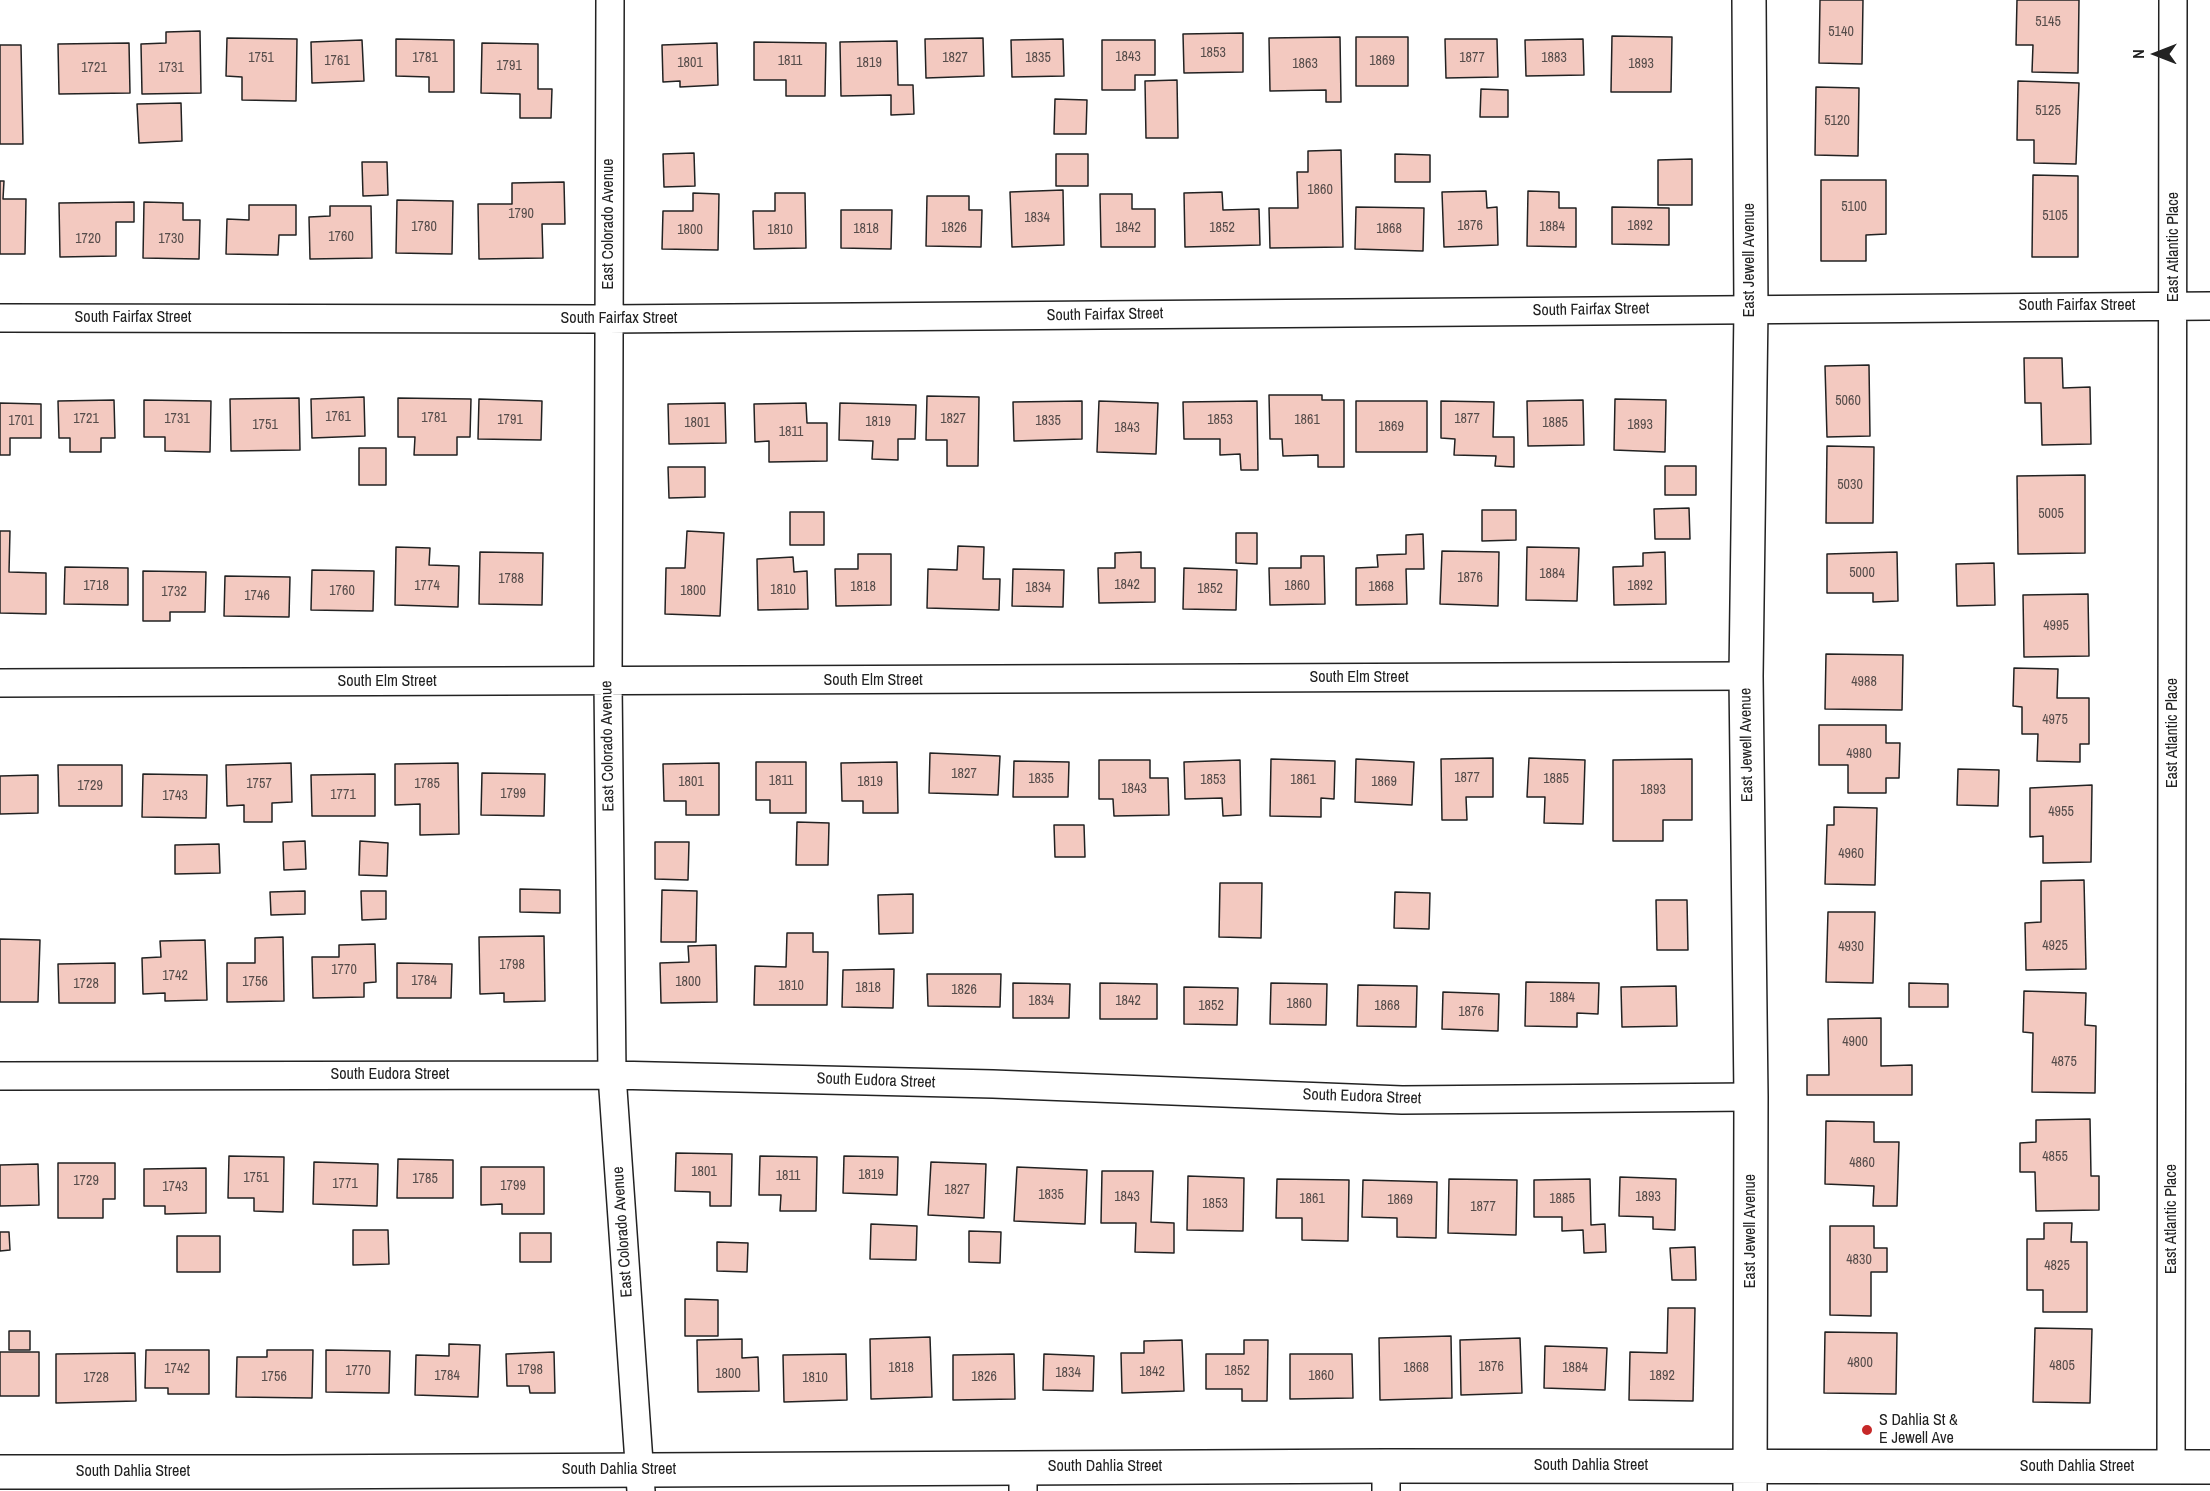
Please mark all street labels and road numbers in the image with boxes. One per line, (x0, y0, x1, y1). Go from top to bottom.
street label: East Colorado Avenue (599, 158, 619, 290)
street label: East Atlantic Place (2164, 192, 2184, 302)
street label: East Jewell Avenue (1740, 203, 1760, 317)
street label: South Fairfax Street (2019, 296, 2135, 316)
street label: South Fairfax Street (1532, 299, 1650, 321)
street label: South Fairfax Street (1046, 304, 1164, 326)
street label: South Fairfax Street (75, 308, 191, 328)
street label: South Fairfax Street (561, 309, 677, 329)
street label: South Elm Street (1309, 668, 1409, 688)
street label: South Elm Street (823, 671, 923, 691)
street label: South Elm Street (337, 672, 437, 692)
street label: East Atlantic Place (2163, 678, 2183, 788)
street label: East Colorado Avenue (597, 680, 619, 812)
street label: East Jewell Avenue (1736, 688, 1758, 802)
street label: South Eudora Street (331, 1065, 449, 1085)
street label: South Eudora Street (816, 1069, 936, 1093)
street label: South Eudora Street (1302, 1085, 1422, 1109)
street label: East Atlantic Place (2162, 1164, 2182, 1274)
street label: East Colorado Avenue (609, 1166, 637, 1298)
street label: East Jewell Avenue (1741, 1174, 1761, 1288)
street label: South Dahlia Street (1534, 1456, 1648, 1476)
street label: South Dahlia Street (1048, 1457, 1162, 1477)
street label: South Dahlia Street (2020, 1457, 2134, 1477)
street label: South Dahlia Street (562, 1460, 676, 1480)
street label: South Dahlia Street (76, 1462, 190, 1482)

